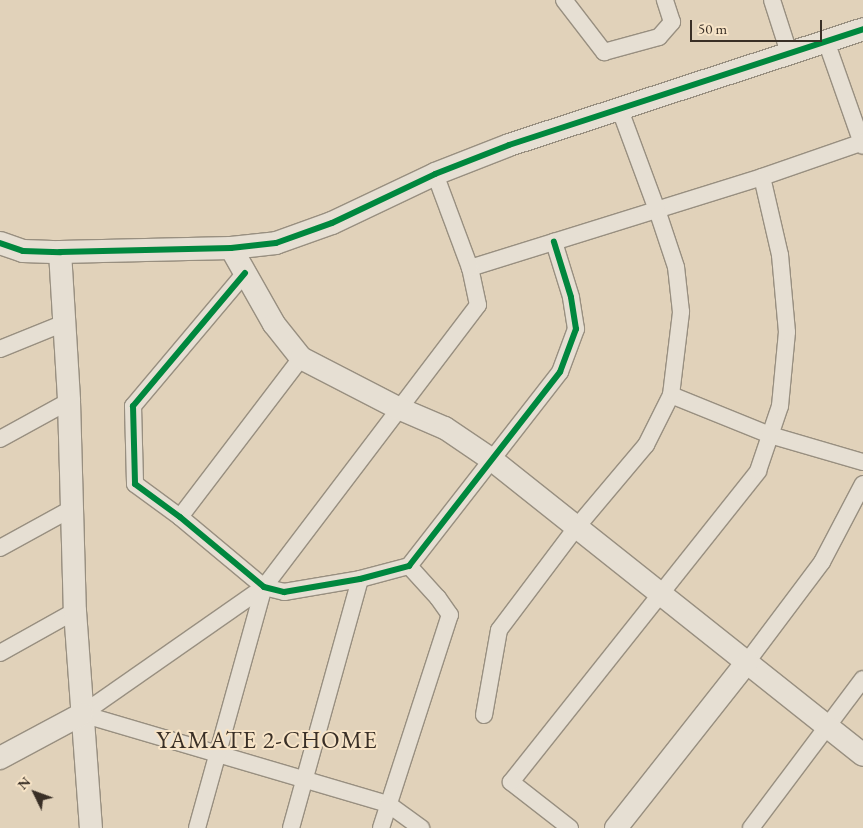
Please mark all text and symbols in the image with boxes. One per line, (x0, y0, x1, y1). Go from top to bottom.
scale bar (693, 10, 826, 42)
text: 50 m (698, 19, 727, 38)
district label: YAMATE 2-CHOME (154, 726, 380, 754)
north arrow (10, 768, 60, 818)
text: N (13, 773, 34, 793)

